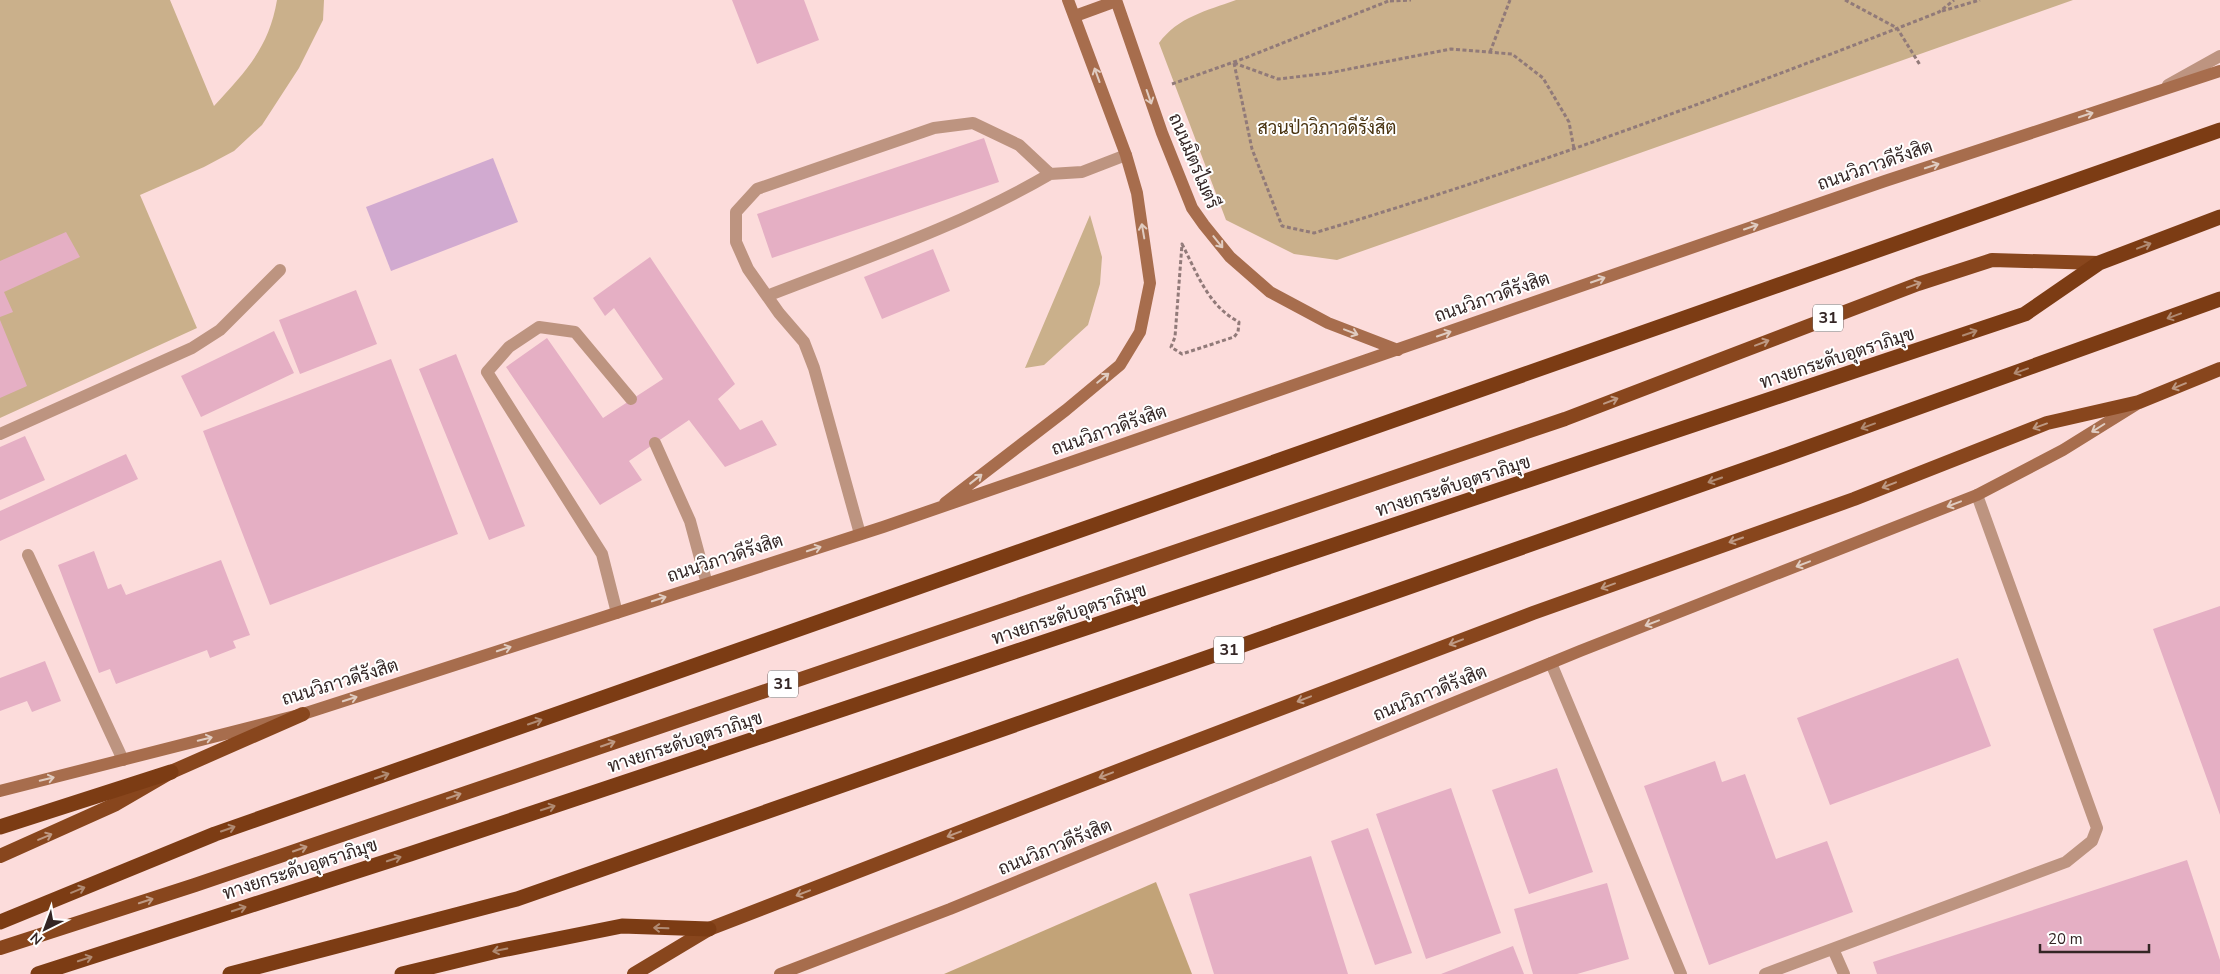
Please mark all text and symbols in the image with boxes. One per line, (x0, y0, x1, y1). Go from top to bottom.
one-way arrow (1092, 68, 1101, 84)
one-way arrow (1145, 88, 1154, 104)
street label: ถนนมิตรไมตรี (1163, 109, 1226, 213)
one-way arrow (2078, 110, 2094, 120)
park label: สวนป่าวิภาวดีรังสิต (1258, 115, 1396, 140)
street label: ถนนวิภาวดีรังสิต (1814, 133, 1936, 196)
one-way arrow (1923, 160, 1939, 170)
one-way arrow (1743, 222, 1758, 231)
one-way arrow (1138, 223, 1148, 239)
one-way arrow (1213, 236, 1224, 249)
one-way arrow (2136, 241, 2151, 250)
street label: ถนนวิภาวดีรังสิต (1431, 265, 1553, 328)
one-way arrow (1589, 275, 1605, 285)
one-way arrow (1906, 280, 1921, 289)
road number: 31 (1813, 304, 1843, 332)
one-way arrow (2167, 312, 2182, 321)
street label: ทางยกระดับอุตราภิมุข (1756, 322, 1918, 394)
one-way arrow (1343, 328, 1358, 337)
one-way arrow (1436, 328, 1452, 338)
one-way arrow (1962, 328, 1977, 337)
one-way arrow (1754, 338, 1770, 347)
one-way arrow (2014, 367, 2029, 376)
one-way arrow (1097, 373, 1110, 384)
one-way arrow (2172, 382, 2188, 391)
one-way arrow (1603, 396, 1618, 406)
street label: ถนนวิภาวดีรังสิต (1048, 398, 1170, 461)
one-way arrow (1861, 422, 1876, 431)
one-way arrow (2033, 422, 2049, 431)
one-way arrow (2091, 424, 2105, 434)
street label: ทางยกระดับอุตราภิมุข (1372, 450, 1534, 522)
one-way arrow (969, 474, 983, 484)
one-way arrow (1708, 476, 1723, 485)
one-way arrow (1882, 481, 1897, 490)
one-way arrow (1947, 500, 1962, 510)
street label: ถนนวิภาวดีรังสิต (664, 527, 786, 588)
one-way arrow (1729, 536, 1744, 545)
one-way arrow (805, 544, 821, 554)
one-way arrow (1796, 560, 1811, 569)
street label: ทางยกระดับอุตราภิมุข (988, 578, 1150, 650)
one-way arrow (1601, 582, 1617, 591)
one-way arrow (651, 594, 667, 604)
one-way arrow (1645, 619, 1660, 629)
road number: 31 (1214, 636, 1244, 664)
one-way arrow (1449, 638, 1464, 647)
one-way arrow (496, 644, 512, 654)
street label: ถนนวิภาวดีรังสิต (279, 652, 401, 711)
street label: ถนนวิภาวดีรังสิต (1369, 658, 1490, 727)
road number: 31 (768, 671, 798, 698)
one-way arrow (341, 694, 357, 703)
one-way arrow (1297, 695, 1312, 705)
street label: ทางยกระดับอุตราภิมุข (604, 706, 766, 778)
one-way arrow (527, 717, 542, 726)
one-way arrow (196, 734, 212, 743)
one-way arrow (599, 739, 615, 748)
one-way arrow (373, 770, 389, 780)
one-way arrow (1098, 771, 1114, 780)
one-way arrow (39, 774, 55, 783)
one-way arrow (446, 791, 462, 801)
one-way arrow (540, 802, 556, 812)
street label: ถนนวิภาวดีรังสิต (994, 812, 1115, 881)
one-way arrow (220, 824, 236, 834)
one-way arrow (947, 830, 962, 839)
one-way arrow (37, 832, 52, 842)
street label: ทางยกระดับอุตราภิมุข (219, 833, 381, 905)
one-way arrow (292, 844, 308, 853)
one-way arrow (386, 853, 402, 863)
one-way arrow (69, 885, 85, 894)
one-way arrow (795, 889, 811, 898)
one-way arrow (138, 896, 154, 905)
north arrow (20, 904, 70, 954)
one-way arrow (231, 904, 247, 913)
scale bar (2040, 922, 2149, 954)
one-way arrow (653, 923, 669, 932)
text: N (26, 928, 47, 949)
text: 20 m (2048, 929, 2083, 949)
one-way arrow (493, 946, 509, 955)
one-way arrow (76, 954, 92, 963)

